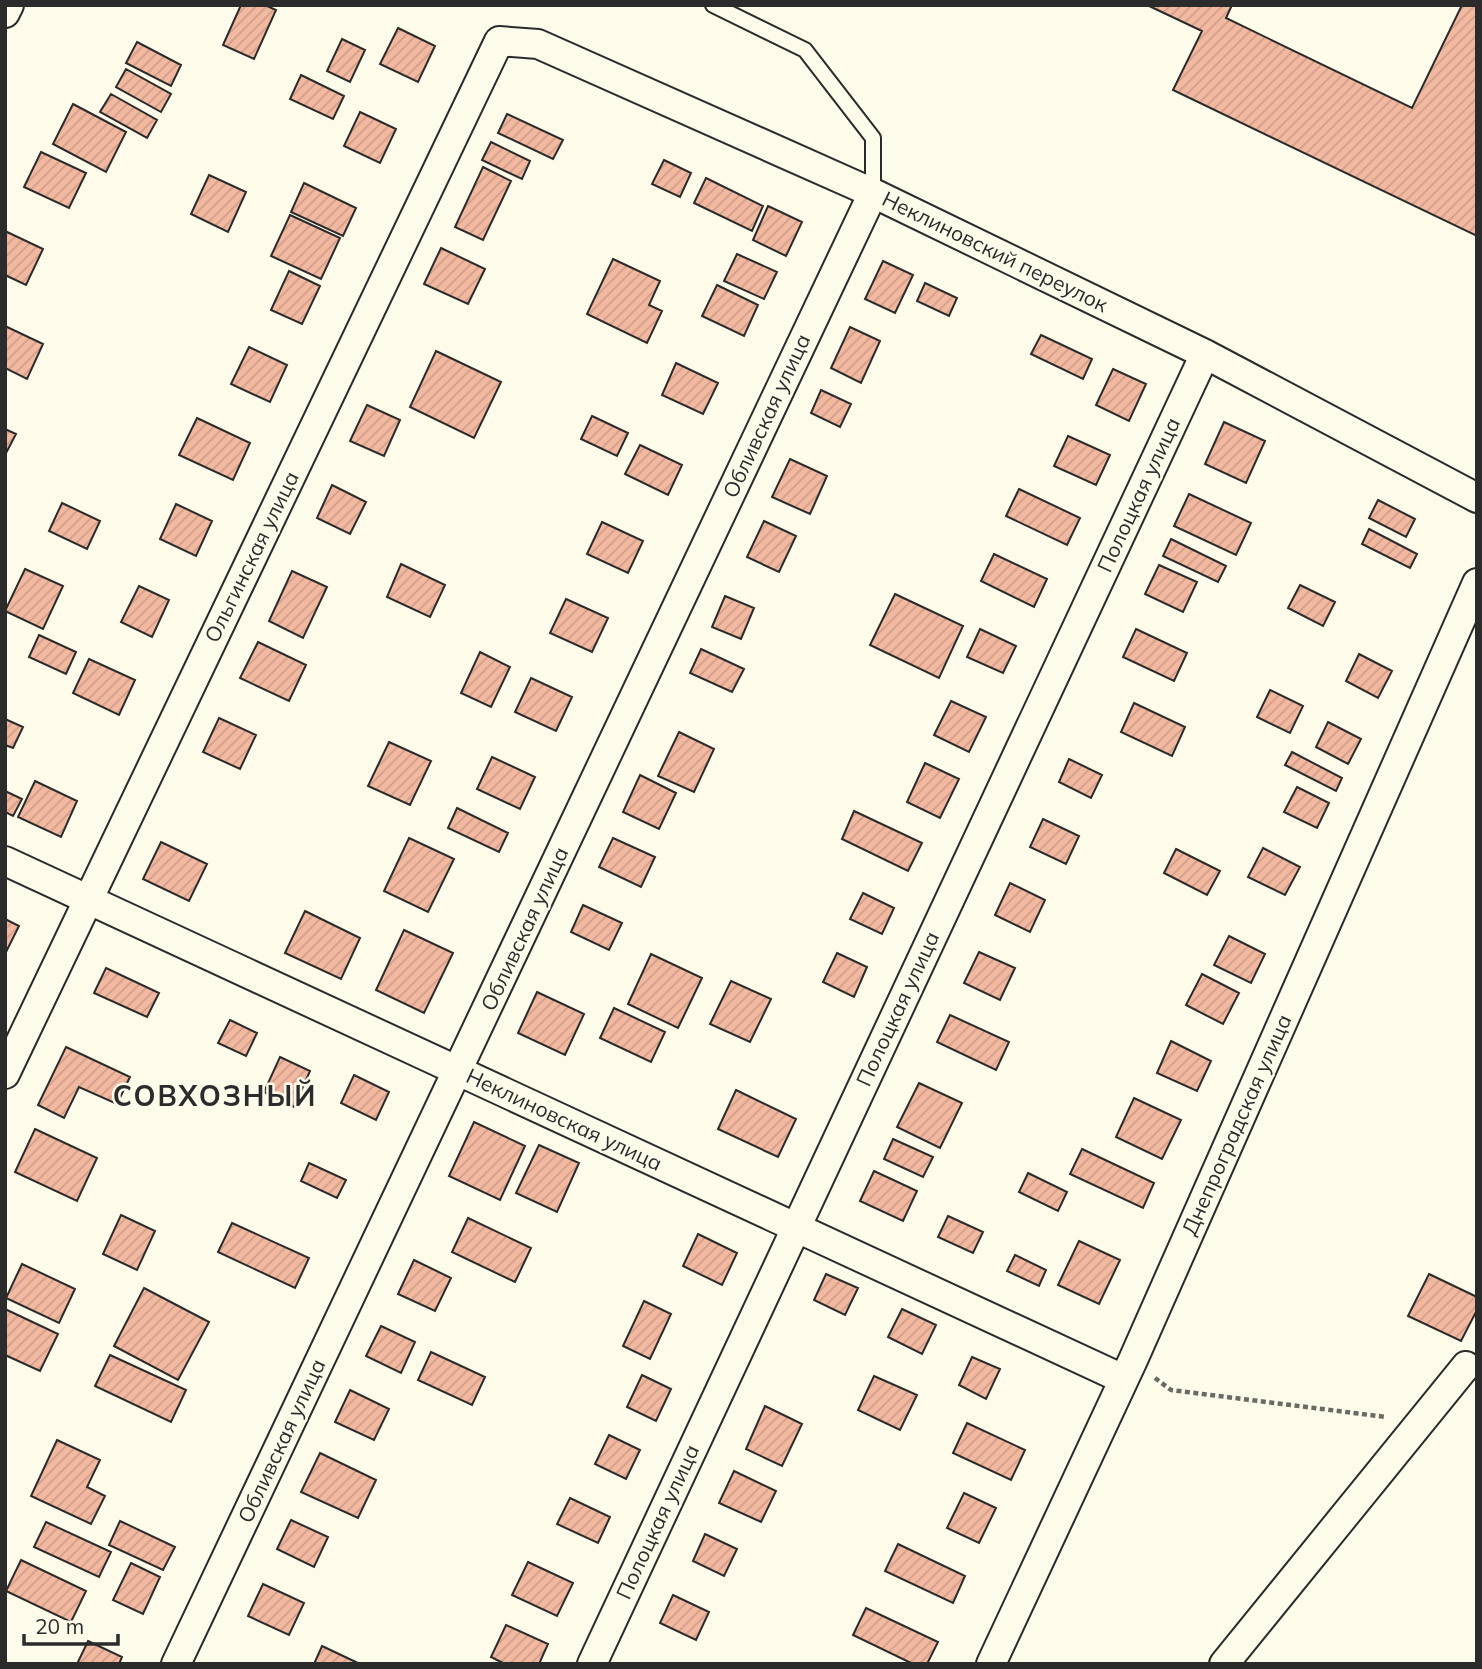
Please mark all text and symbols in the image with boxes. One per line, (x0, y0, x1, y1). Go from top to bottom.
street label: Неклиновский переулок (878, 185, 1113, 317)
street label: Обливская улица (717, 330, 815, 502)
street label: Полоцкая улица (1091, 413, 1185, 576)
street label: Ольгинская улица (198, 467, 304, 646)
street label: Обливская улица (475, 843, 573, 1015)
street label: Полоцкая улица (850, 927, 944, 1090)
street label: Днепроградская улица (1176, 1010, 1297, 1239)
street label: Неклиновская улица (462, 1062, 667, 1176)
district label: СОВХОЗНЫЙ (113, 1078, 317, 1113)
street label: Обливская улица (232, 1355, 330, 1527)
street label: Полоцкая улица (610, 1440, 704, 1603)
scale bar (24, 1602, 119, 1646)
text: 20 m (35, 1613, 84, 1639)

